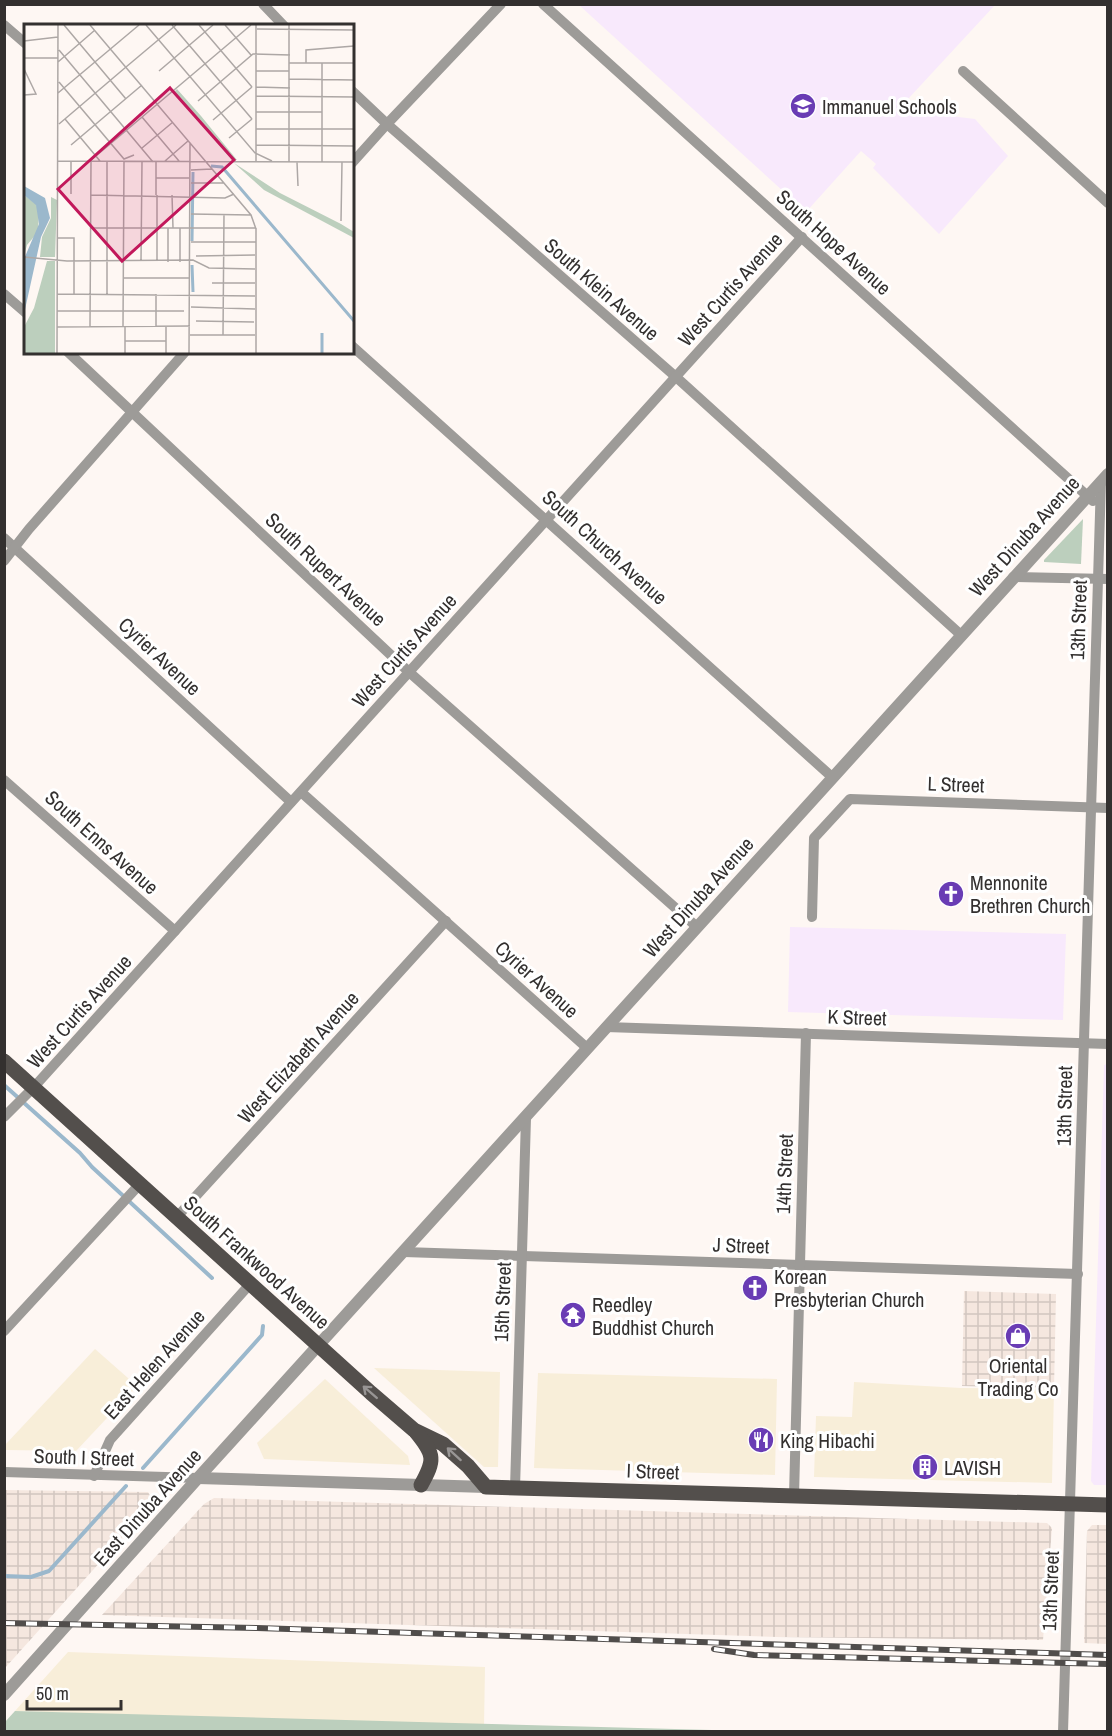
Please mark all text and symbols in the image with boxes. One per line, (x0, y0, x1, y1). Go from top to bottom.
inset map (24, 24, 354, 354)
school or university icon: Immanuel Schools (788, 91, 818, 121)
place label: Immanuel Schools (822, 93, 957, 120)
street label: South Hope Avenue (771, 183, 897, 301)
street label: West Curtis Avenue (672, 226, 788, 352)
street label: South Klein Avenue (539, 232, 665, 346)
street label: West Dinuba Avenue (963, 470, 1085, 602)
street label: South Church Avenue (537, 484, 673, 610)
street label: South Rupert Avenue (260, 506, 392, 632)
street label: 13th Street (1063, 579, 1093, 661)
street label: West Curtis Avenue (346, 587, 462, 713)
street label: Cyrier Avenue (113, 611, 207, 701)
street label: L Street (927, 770, 985, 798)
street label: South Enns Avenue (40, 784, 164, 900)
street label: West Dinuba Avenue (637, 831, 759, 963)
place label: Mennonite Brethren Church (970, 869, 1090, 919)
church icon: Mennonite Brethren Church (936, 879, 966, 909)
street label: Cyrier Avenue (489, 934, 585, 1024)
street label: West Curtis Avenue (21, 948, 137, 1074)
street label: West Elizabeth Avenue (231, 985, 365, 1129)
street label: K Street (827, 1002, 888, 1032)
street label: 13th Street (1050, 1065, 1078, 1146)
street label: 14th Street (769, 1133, 799, 1215)
street label: South Frankwood Avenue (178, 1189, 336, 1335)
street label: J Street (712, 1231, 770, 1259)
street label: 15th Street (487, 1261, 517, 1343)
place label: Korean Presbyterian Church (774, 1263, 924, 1313)
church icon: Korean Presbyterian Church (740, 1273, 770, 1303)
place label: Reedley Buddhist Church (592, 1291, 714, 1341)
temple icon: Reedley Buddhist Church (558, 1300, 588, 1330)
street label: East Helen Avenue (97, 1303, 211, 1425)
shop icon: Oriental Trading Co (1003, 1321, 1033, 1351)
place label: Oriental Trading Co (977, 1352, 1059, 1402)
one-way arrow (363, 1385, 378, 1399)
restaurant icon: King Hibachi (746, 1425, 776, 1455)
place label: King Hibachi (780, 1427, 875, 1454)
street label: South I Street (33, 1442, 135, 1472)
street label: East Dinuba Avenue (87, 1443, 207, 1571)
one-way arrow (447, 1447, 462, 1461)
building icon: LAVISH (910, 1452, 940, 1482)
place label: LAVISH (944, 1454, 1001, 1481)
street label: I Street (626, 1457, 680, 1485)
street label: 13th Street (1035, 1550, 1065, 1632)
scale bar (27, 1673, 122, 1711)
text: 50 m (36, 1681, 69, 1706)

